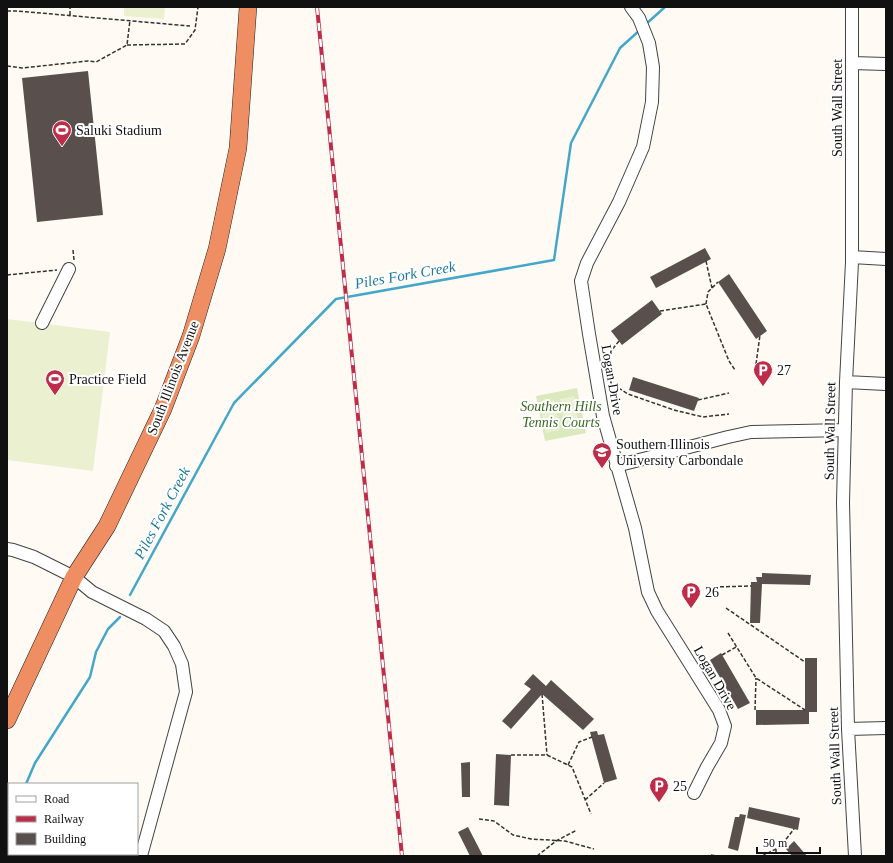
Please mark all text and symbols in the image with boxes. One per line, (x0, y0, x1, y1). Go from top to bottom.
street label: South Wall Street (830, 59, 845, 157)
sports icon: Saluki Stadium (51, 119, 73, 147)
place label: Saluki Stadium (76, 123, 162, 138)
water label: Piles Fork Creek (352, 258, 457, 292)
street label: South Illinois Avenue (144, 319, 202, 437)
street label: Logan Drive (598, 344, 626, 416)
parking icon: 27 (752, 359, 774, 387)
place label: 27 (777, 363, 791, 378)
sports icon: Practice Field (44, 368, 66, 396)
place label: Practice Field (69, 372, 146, 387)
street label: South Wall Street (822, 382, 838, 480)
park label: Southern Hills Tennis Courts (520, 399, 602, 430)
place label: Southern Illinois University Carbondale (616, 437, 743, 468)
school or university icon: Southern Illinois University Carbondale (591, 441, 613, 469)
water label: Piles Fork Creek (131, 464, 193, 563)
parking icon: 26 (680, 581, 702, 609)
place label: 26 (705, 585, 719, 600)
street label: Logan Drive (691, 643, 739, 713)
street label: South Wall Street (826, 707, 844, 805)
parking icon: 25 (648, 775, 670, 803)
place label: 25 (673, 779, 687, 794)
legend (8, 783, 138, 855)
text: Road (44, 792, 69, 806)
text: Railway (44, 812, 84, 826)
scale bar (757, 829, 820, 855)
text: Building (44, 832, 86, 846)
text: 50 m (763, 836, 788, 850)

